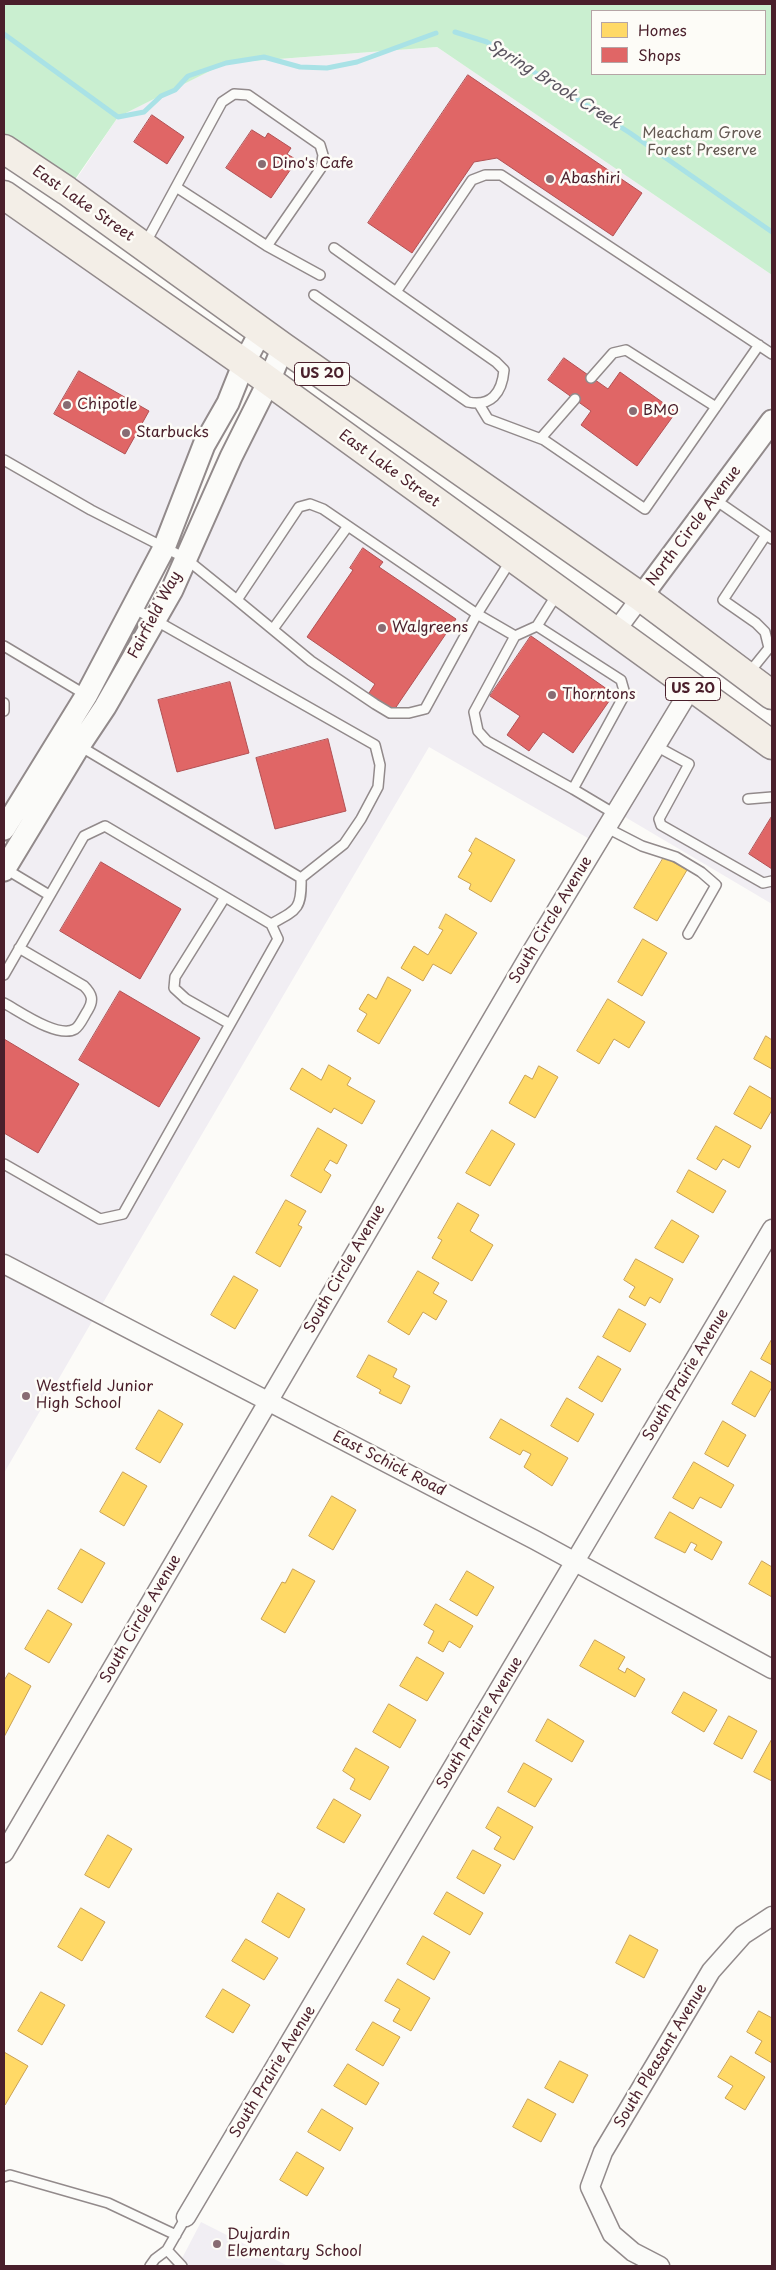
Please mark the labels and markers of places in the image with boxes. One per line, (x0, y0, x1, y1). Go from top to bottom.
place label: Dino's Cafe (272, 155, 354, 173)
marker: Dino's Cafe (256, 158, 268, 170)
place label: Abashiri (560, 170, 620, 188)
marker: Abashiri (544, 173, 556, 185)
place label: Chipotle (77, 396, 138, 414)
marker: Chipotle (61, 399, 73, 411)
place label: BMO (643, 402, 679, 420)
marker: BMO (627, 405, 639, 417)
place label: Starbucks (136, 424, 209, 442)
marker: Starbucks (120, 427, 132, 439)
place label: Walgreens (392, 619, 468, 637)
marker: Walgreens (376, 622, 388, 634)
place label: Thorntons (562, 686, 636, 704)
marker: Thorntons (546, 689, 558, 701)
place label: Westfield Junior High School (36, 1378, 153, 1413)
marker: Westfield Junior High School (20, 1390, 32, 1402)
place label: Dujardin Elementary School (227, 2226, 362, 2261)
marker: Dujardin Elementary School (211, 2238, 223, 2250)

